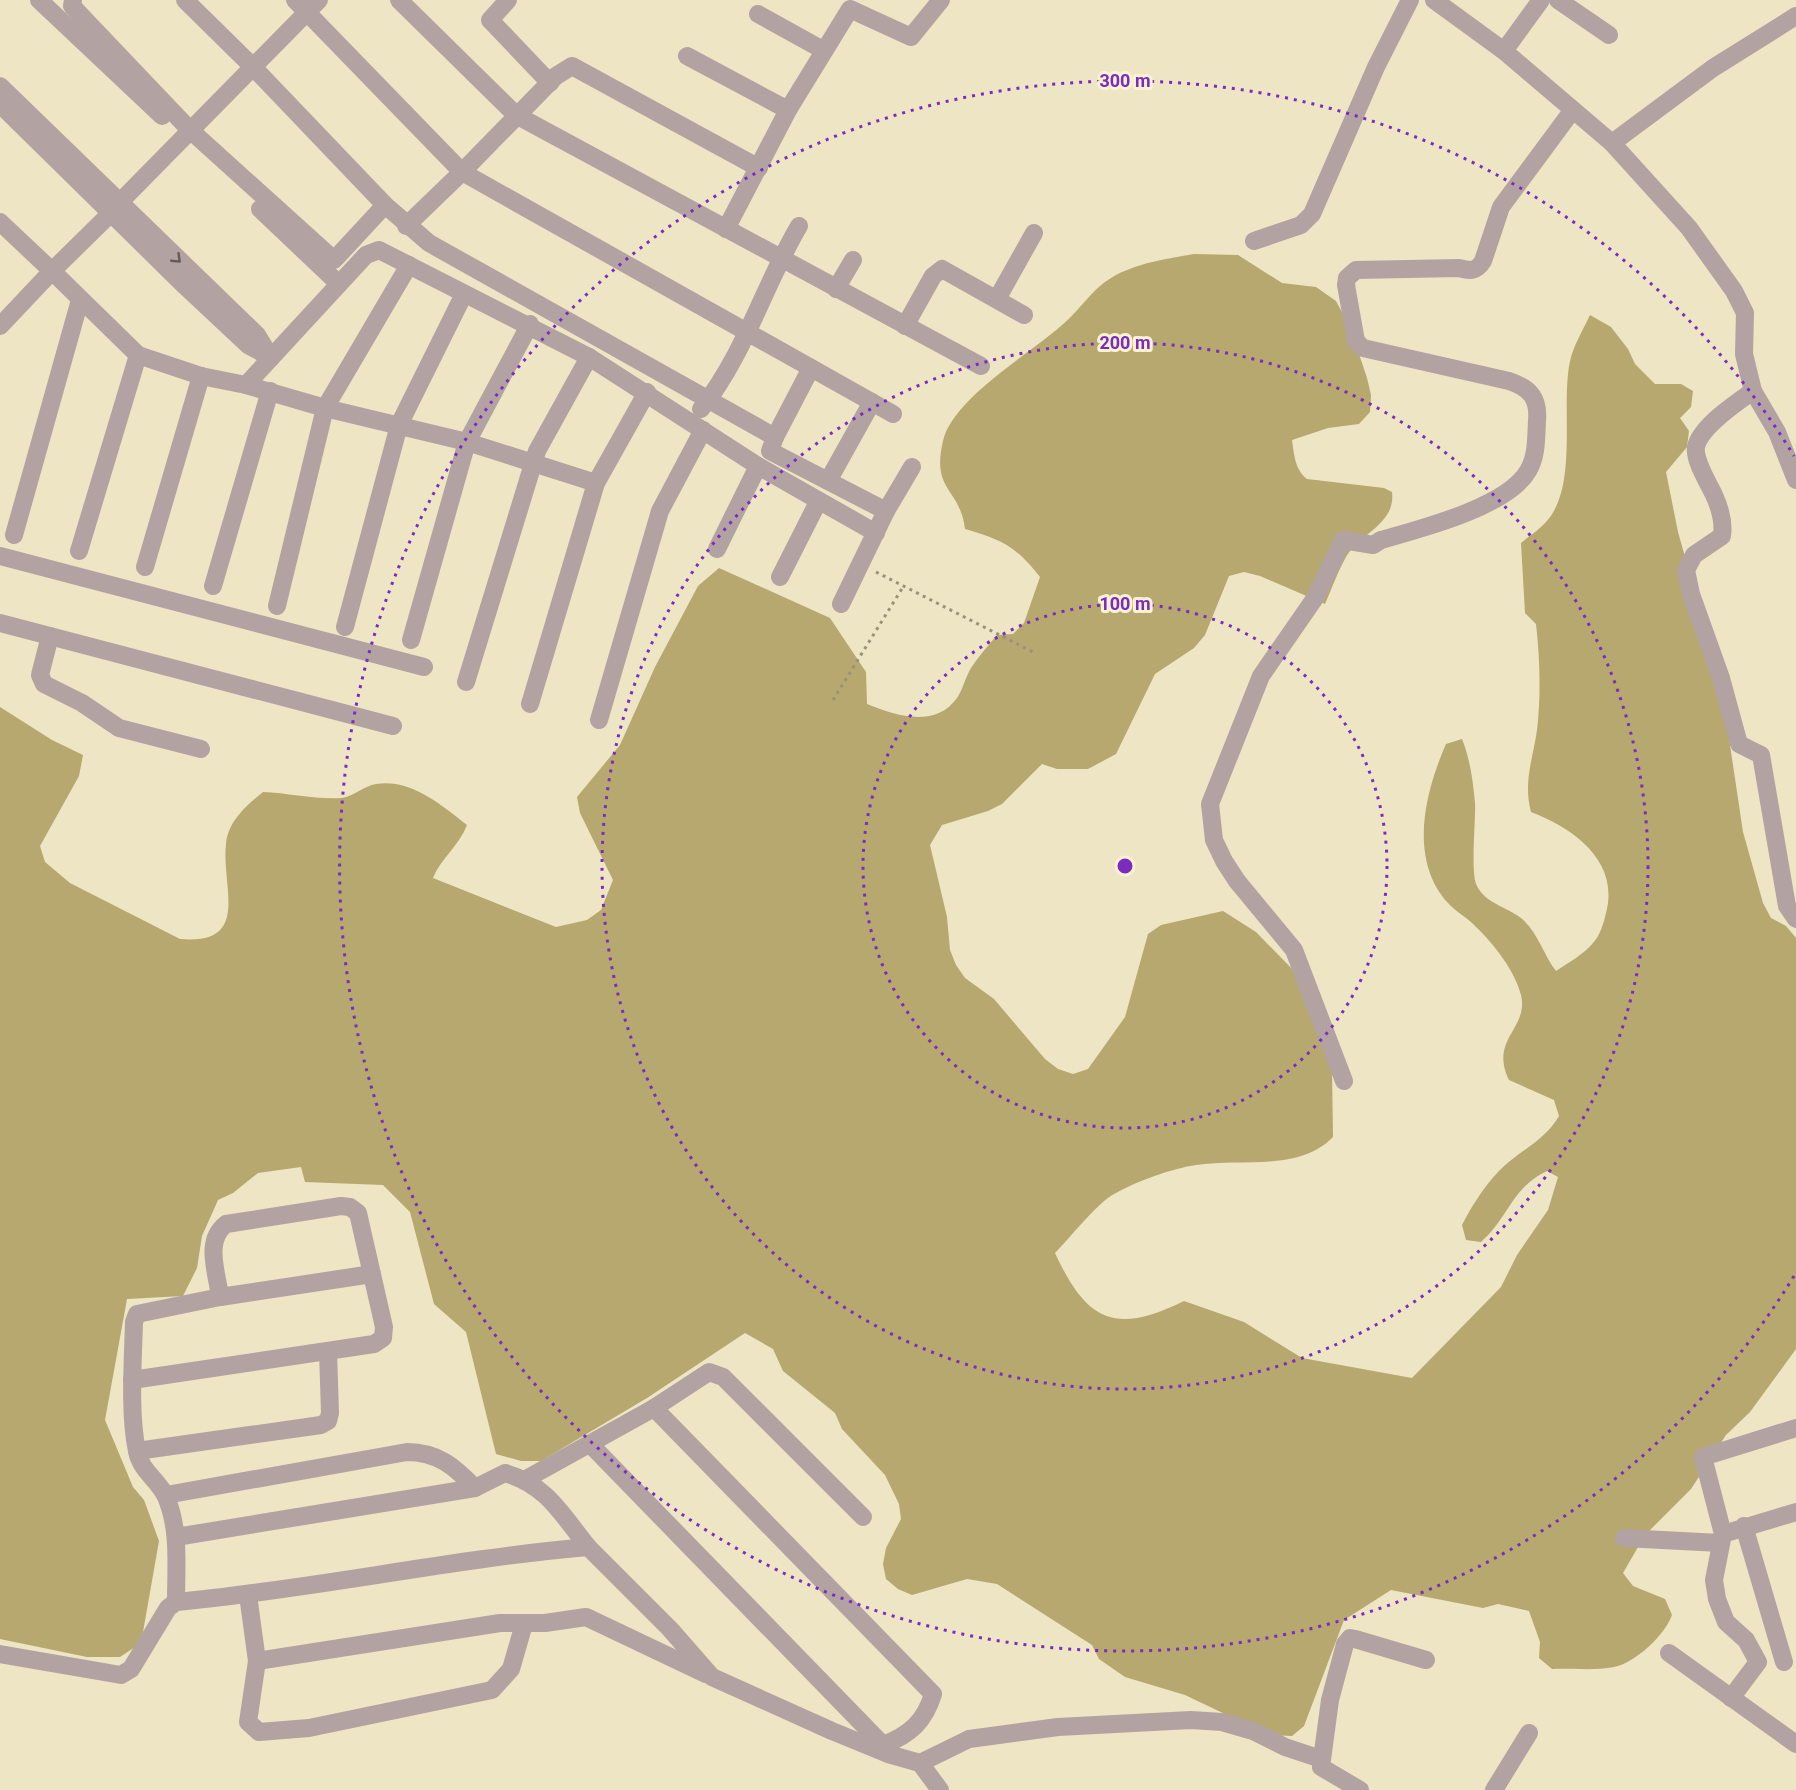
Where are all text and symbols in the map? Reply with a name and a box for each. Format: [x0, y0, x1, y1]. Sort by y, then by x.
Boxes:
text: 300 m [1099, 70, 1151, 91]
one-way arrow [171, 252, 181, 263]
text: 200 m [1099, 332, 1151, 353]
text: 100 m [1099, 593, 1151, 614]
centre of rings [1115, 856, 1135, 876]

